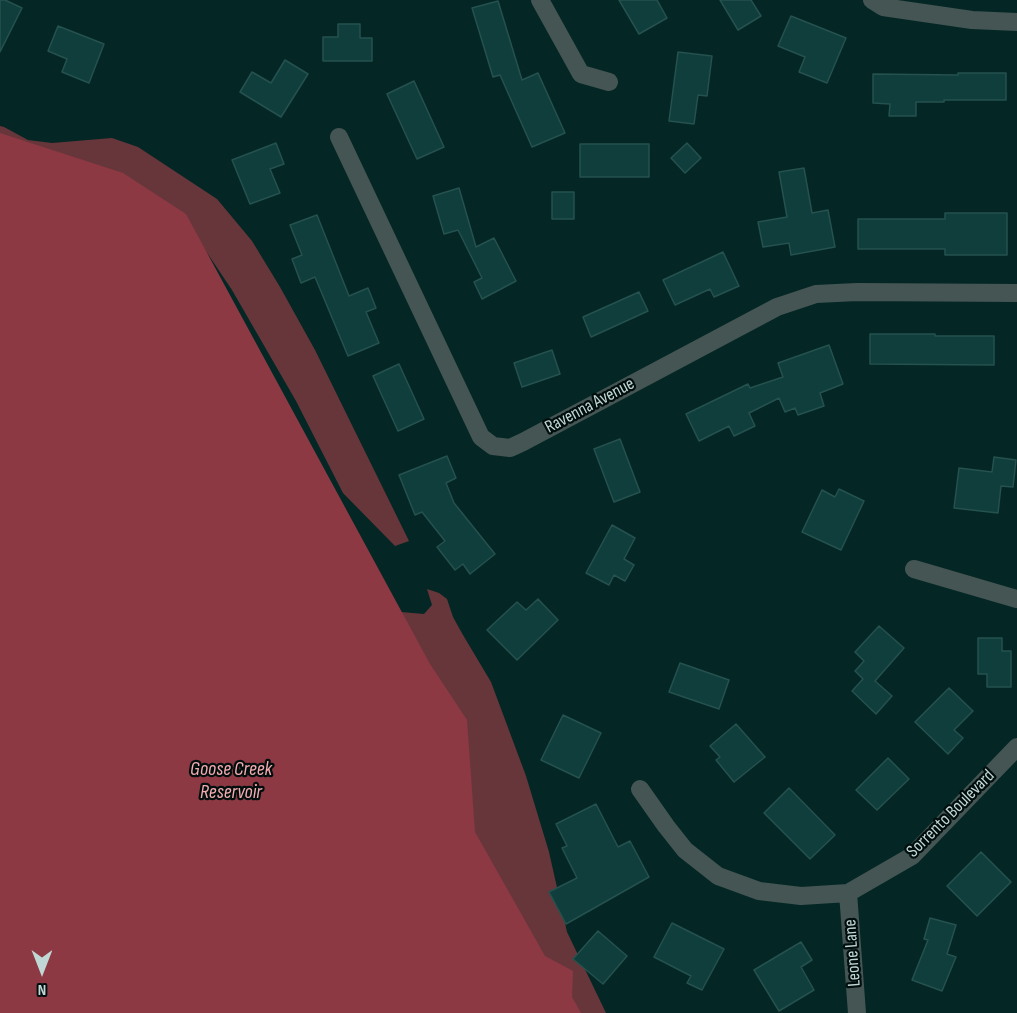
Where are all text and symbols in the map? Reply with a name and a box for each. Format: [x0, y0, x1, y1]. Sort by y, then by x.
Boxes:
street label: Ravenna Avenue [542, 373, 638, 439]
water label: Goose Creek Reservoir [190, 758, 272, 805]
street label: Sorrento Boulevard [903, 766, 999, 862]
street label: Leone Lane [840, 919, 866, 987]
north arrow [12, 941, 72, 1001]
text: N [38, 980, 46, 999]

